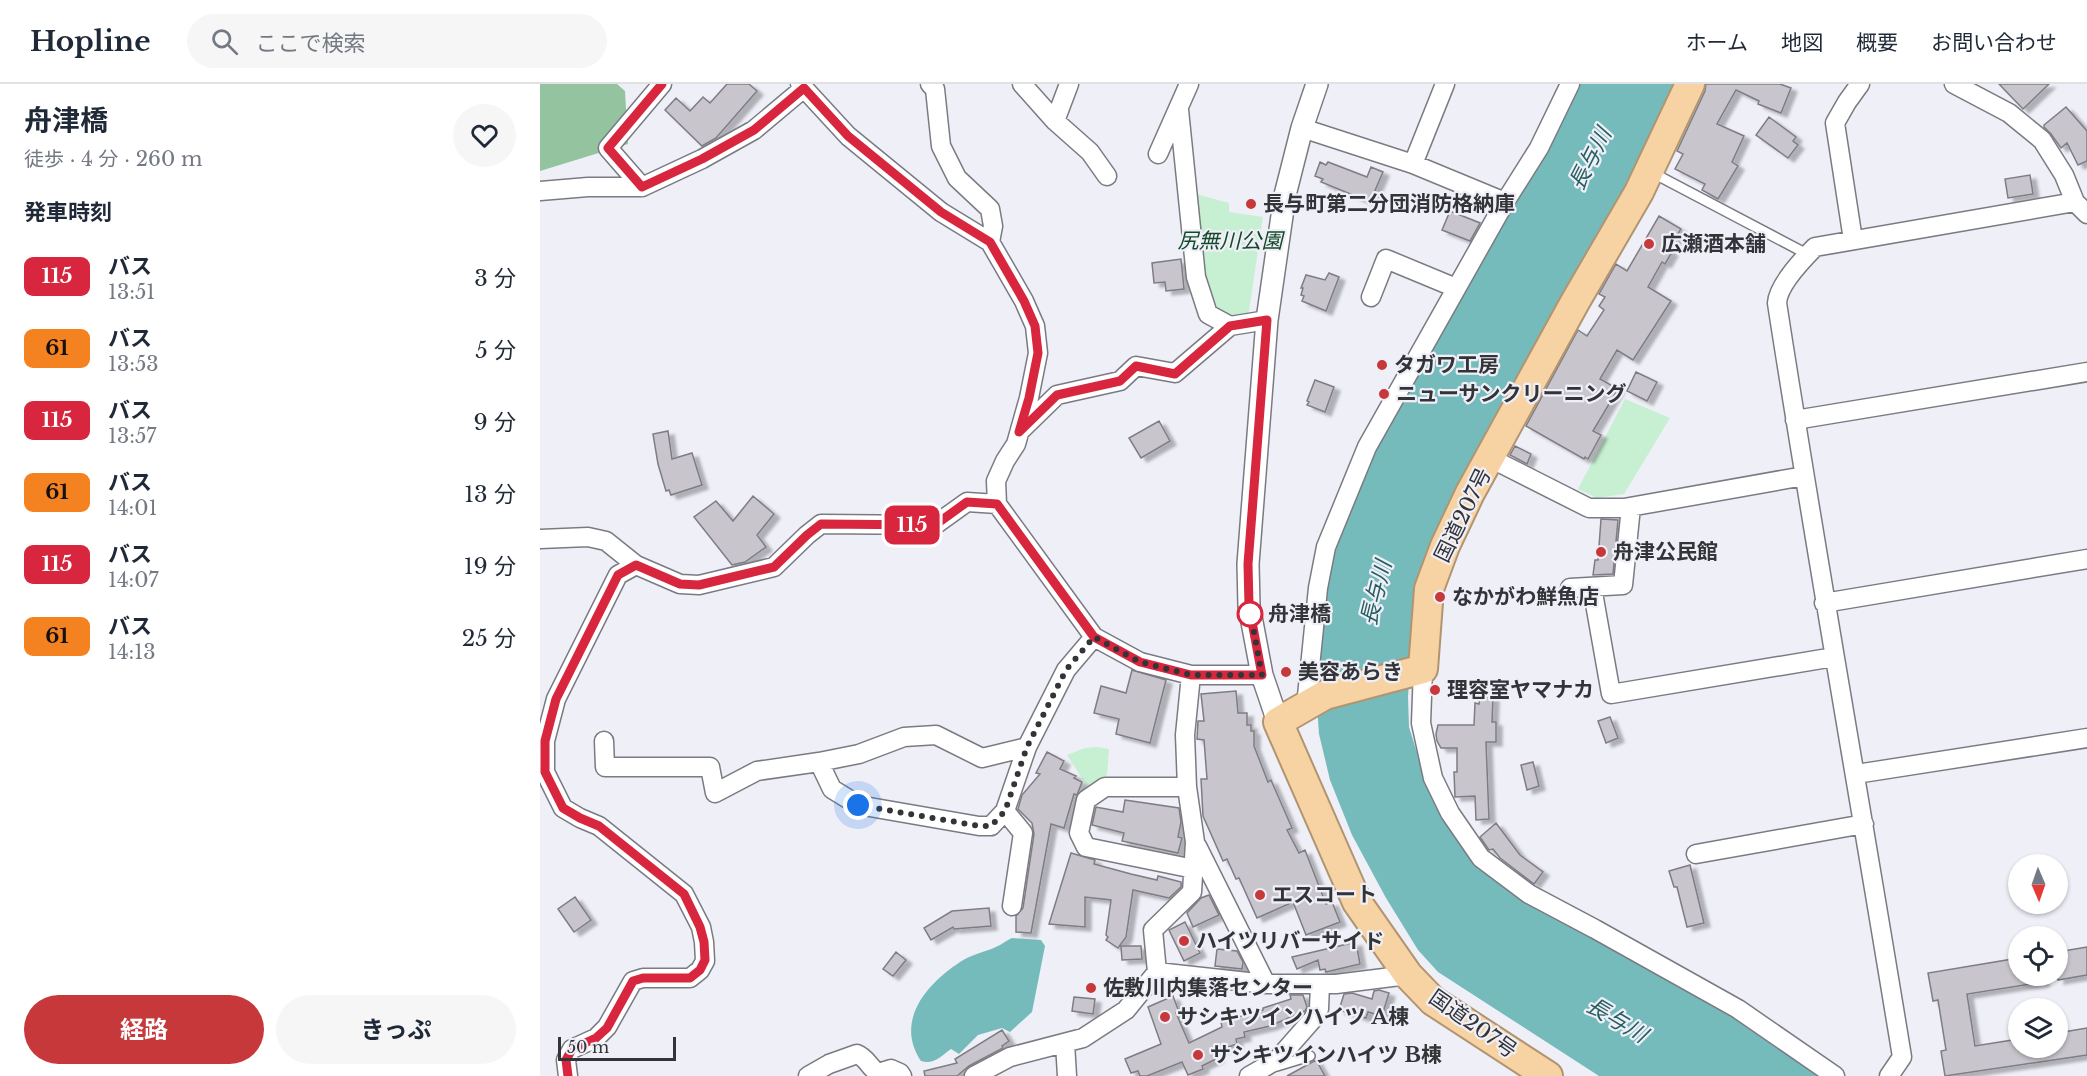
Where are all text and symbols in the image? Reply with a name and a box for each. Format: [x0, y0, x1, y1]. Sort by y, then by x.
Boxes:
search box [187, 14, 607, 68]
text: Hopline [30, 24, 151, 59]
icon: search [208, 25, 241, 58]
text: ここで検索 [256, 30, 366, 57]
text: ホーム [1686, 30, 1748, 56]
text: 地図 [1781, 30, 1823, 56]
text: 概要 [1856, 30, 1898, 56]
text: お問い合わせ [1931, 30, 2057, 56]
text: 舟津橋 [24, 103, 108, 138]
button: heart [453, 104, 516, 167]
water label: 長与川 [1563, 122, 1618, 195]
text: 徒歩 · 4 分 · 260 m [24, 147, 202, 171]
place label: 長与町第二分団消防格納庫 [1263, 191, 1515, 217]
marker: 長与町第二分団消防格納庫 [1244, 197, 1258, 211]
text: 発車時刻 [24, 199, 112, 226]
park label: 尻無川公園 [1178, 228, 1285, 254]
place label: 広瀬酒本舗 [1661, 231, 1766, 257]
marker: 広瀬酒本舗 [1642, 237, 1656, 251]
text: バス [108, 253, 152, 280]
text: 115 [42, 263, 72, 289]
text: 3 分 [474, 265, 516, 292]
text: 13:51 [108, 280, 155, 304]
text: バス [108, 325, 152, 352]
text: 61 [45, 335, 69, 361]
text: 5 分 [475, 337, 516, 364]
text: 13:53 [108, 352, 159, 376]
place label: タガワ工房 [1394, 352, 1499, 378]
marker: タガワ工房 [1375, 358, 1389, 372]
place label: ニューサンクリーニング [1396, 381, 1627, 407]
marker: ニューサンクリーニング [1377, 387, 1391, 401]
text: バス [108, 397, 152, 424]
text: 115 [42, 407, 72, 433]
text: 9 分 [474, 409, 516, 436]
text: 13:57 [108, 424, 156, 448]
street label: 国道207号 [1429, 464, 1497, 566]
text: バス [108, 469, 152, 496]
text: 61 [45, 479, 69, 505]
text: 13 分 [464, 481, 516, 508]
text: 14:01 [108, 496, 158, 520]
line badge: 115 [878, 506, 946, 544]
text: 115 [897, 512, 927, 538]
place label: 舟津公民館 [1613, 539, 1718, 565]
text: バス [108, 541, 152, 568]
marker: 舟津公民館 [1594, 545, 1608, 559]
text: 115 [42, 551, 72, 577]
text: 19 分 [464, 553, 516, 580]
water label: 長与川 [1355, 556, 1398, 628]
text: 14:07 [108, 568, 159, 592]
place label: なかがわ鮮魚店 [1452, 584, 1599, 610]
marker: なかがわ鮮魚店 [1433, 590, 1447, 604]
marker: 舟津橋 [1237, 601, 1263, 627]
place label: 舟津橋 [1268, 601, 1331, 627]
text: バス [108, 613, 152, 640]
text: 61 [45, 623, 69, 649]
text: 25 分 [462, 625, 516, 652]
text: 14:13 [108, 640, 156, 664]
place label: 美容あらき [1298, 659, 1403, 685]
marker: 美容あらき [1279, 665, 1293, 679]
place label: 理容室ヤマナカ [1447, 677, 1594, 703]
marker: 理容室ヤマナカ [1428, 683, 1442, 697]
your location [843, 790, 873, 820]
north arrow [2008, 854, 2068, 914]
map controls [2008, 854, 2068, 1058]
place label: エスコート [1272, 882, 1377, 908]
marker: エスコート [1253, 888, 1267, 902]
button: locate [2008, 926, 2068, 986]
place label: ハイツリバーサイド [1196, 928, 1384, 954]
marker: ハイツリバーサイド [1177, 934, 1191, 948]
place label: 佐敷川内集落センター [1103, 975, 1313, 1001]
marker: 佐敷川内集落センター [1084, 981, 1098, 995]
street label: 国道207号 [1424, 984, 1522, 1064]
water label: 長与川 [1582, 991, 1654, 1050]
button: 経路 [24, 995, 264, 1064]
button: きっぷ [276, 995, 516, 1064]
button: layers [2008, 998, 2068, 1058]
place label: サシキツインハイツ A棟 [1177, 1004, 1409, 1030]
marker: サシキツインハイツ A棟 [1158, 1010, 1172, 1024]
scale bar [558, 1034, 676, 1062]
text: 50 m [567, 1037, 609, 1057]
place label: サシキツインハイツ B棟 [1210, 1042, 1442, 1068]
marker: サシキツインハイツ B棟 [1191, 1048, 1205, 1062]

